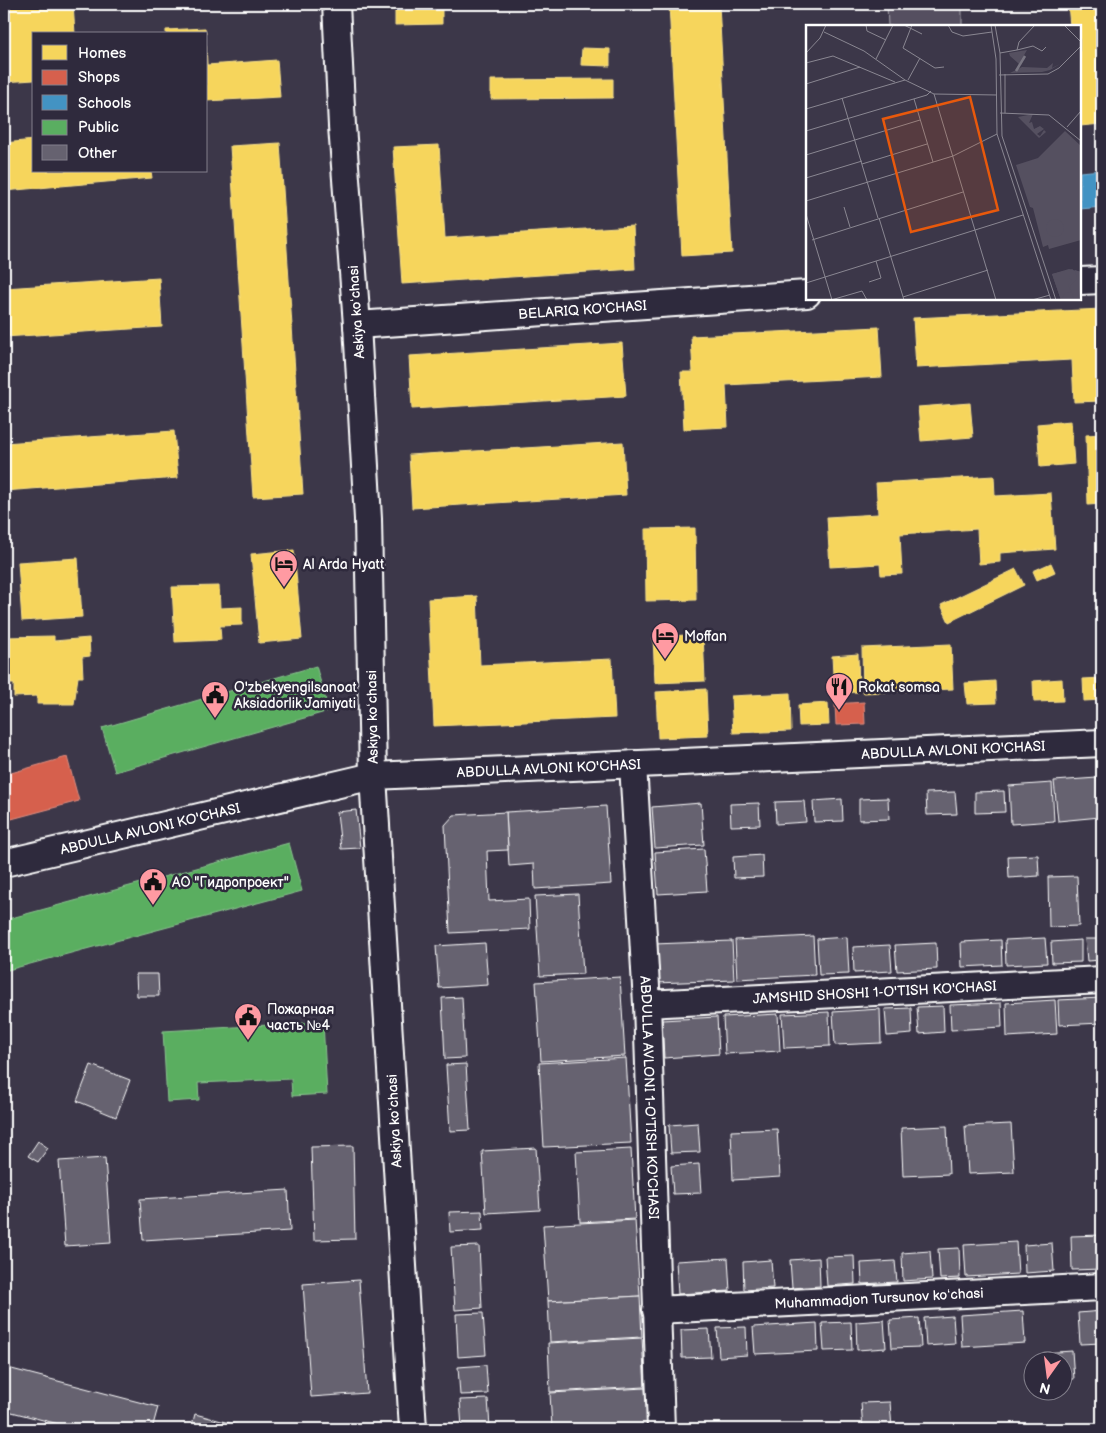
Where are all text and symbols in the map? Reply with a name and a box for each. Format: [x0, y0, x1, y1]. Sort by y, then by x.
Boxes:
inset map [806, 25, 1081, 300]
legend [32, 32, 208, 172]
text: Homes [78, 44, 127, 63]
text: Shops [78, 68, 121, 87]
text: Schools [78, 94, 132, 113]
text: Public [78, 118, 119, 137]
text: Other [78, 144, 117, 163]
street label: Askiya koʻchasi [345, 265, 368, 359]
street label: BELARIQ KO'CHASI [518, 297, 647, 323]
hotel icon: Al Arda Hyatt [269, 549, 299, 588]
place label: Al Arda Hyatt [303, 556, 385, 573]
hotel icon: Moffan [650, 621, 680, 660]
place label: Moffan [684, 628, 727, 645]
street label: Askiya koʻchasi [363, 670, 382, 764]
restaurant icon: Rokat somsa [824, 672, 854, 711]
place label: O'zbekyengilsanoat Aksiadorlik Jamiyati [234, 679, 358, 712]
place label: Rokat somsa [858, 679, 940, 696]
public building icon: O'zbekyengilsanoat Aksiadorlik Jamiyati [200, 680, 230, 719]
street label: ABDULLA AVLONI KO'CHASI [861, 738, 1046, 763]
street label: ABDULLA AVLONI KO'CHASI [456, 756, 641, 781]
street label: ABDULLA AVLONI KO'CHASI [58, 800, 242, 858]
public building icon: АО "Гидропроект" [138, 867, 168, 906]
place label: АО "Гидропроект" [171, 874, 289, 891]
street label: ABDULLA AVLONI 1-O'TISH KO'CHASI [636, 975, 662, 1220]
street label: JAMSHID SHOSHI 1-O'TISH KO'CHASI [752, 978, 997, 1007]
place label: Пожарная часть №4 [267, 1001, 334, 1034]
public building icon: Пожарная часть №4 [233, 1002, 263, 1041]
street label: Askiya koʻchasi [384, 1074, 405, 1168]
street label: Muhammadjon Tursunov koʻchasi [774, 1285, 984, 1312]
north arrow [1024, 1350, 1074, 1400]
text: N [1038, 1379, 1052, 1398]

